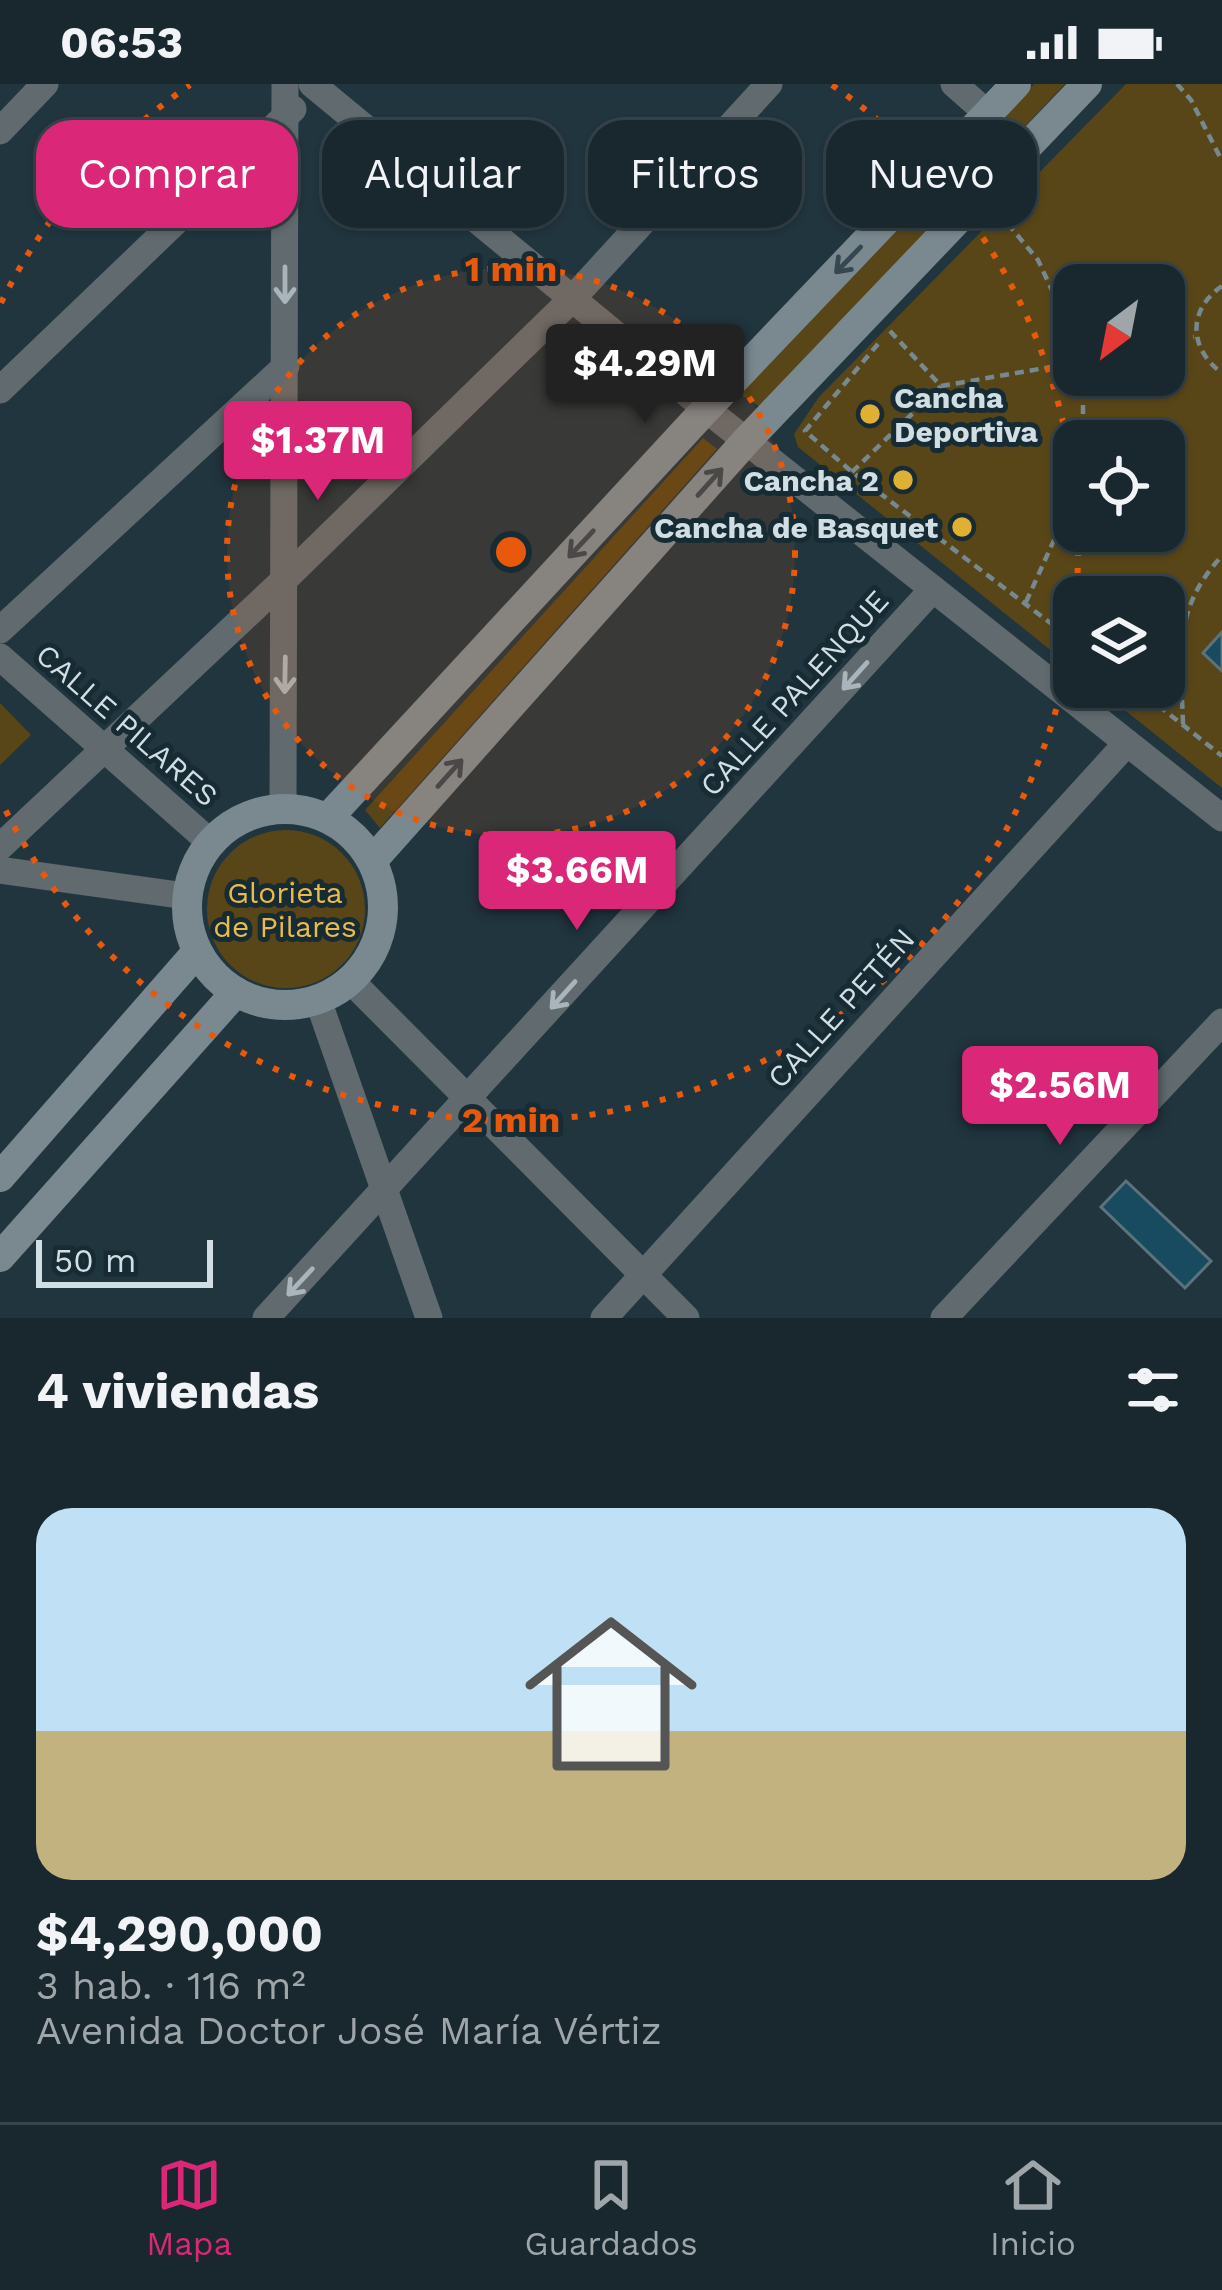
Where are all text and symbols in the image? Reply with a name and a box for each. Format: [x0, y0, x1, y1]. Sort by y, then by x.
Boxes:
text: 06:53 [60, 16, 183, 69]
chip: Comprar [36, 120, 298, 228]
chip: Alquilar [322, 120, 564, 228]
chip: Filtros [588, 120, 802, 228]
chip: Nuevo [826, 120, 1037, 228]
one-way arrow [835, 244, 863, 274]
text: 1 min [465, 248, 557, 290]
north arrow [1053, 264, 1185, 396]
map controls [1053, 264, 1185, 708]
one-way arrow [274, 265, 296, 304]
pin: $4.29M [547, 324, 743, 426]
text: $4.29M [573, 340, 717, 385]
place label: Cancha Deportiva [894, 380, 1039, 449]
pin: $1.37M [220, 401, 416, 503]
marker: Cancha Deportiva [857, 401, 883, 427]
text: $1.37M [251, 417, 385, 462]
button: locate [1053, 420, 1185, 552]
place label: Cancha 2 [743, 463, 879, 498]
marker: Cancha 2 [890, 467, 916, 493]
one-way arrow [695, 468, 723, 498]
place label: Cancha de Basquet [654, 510, 938, 545]
marker: Cancha de Basquet [949, 514, 975, 540]
one-way arrow [568, 528, 595, 558]
centre of rings [490, 531, 532, 573]
button: layers [1053, 576, 1185, 708]
street label: CALLE PALENQUE [693, 583, 895, 803]
street label: CALLE PILARES [29, 637, 225, 813]
one-way arrow [273, 655, 296, 694]
one-way arrow [841, 660, 869, 690]
one-way arrow [436, 759, 463, 789]
pin: $3.66M [479, 831, 675, 933]
text: $3.66M [506, 847, 648, 892]
park label: Glorieta de Pilares [213, 875, 357, 944]
street label: CALLE PETÉN [760, 921, 922, 1095]
one-way arrow [550, 979, 578, 1009]
pin: $2.56M [962, 1046, 1158, 1148]
text: $2.56M [989, 1062, 1131, 1107]
text: 2 min [462, 1099, 560, 1141]
scale bar [36, 1234, 213, 1287]
text: 50 m [54, 1241, 136, 1280]
one-way arrow [286, 1267, 314, 1296]
icon: filters [1120, 1357, 1186, 1423]
text: 4 viviendas [36, 1361, 319, 1420]
icon: home [503, 1586, 719, 1802]
text: $4,290,000 [36, 1904, 323, 1963]
text: 3 hab. · 116 m² [36, 1963, 306, 2008]
text: Avenida Doctor José María Vértiz [36, 2008, 662, 2053]
tab: Mapa [146, 2152, 232, 2263]
tab: Guardados [525, 2152, 698, 2263]
tab: Inicio [990, 2152, 1076, 2263]

